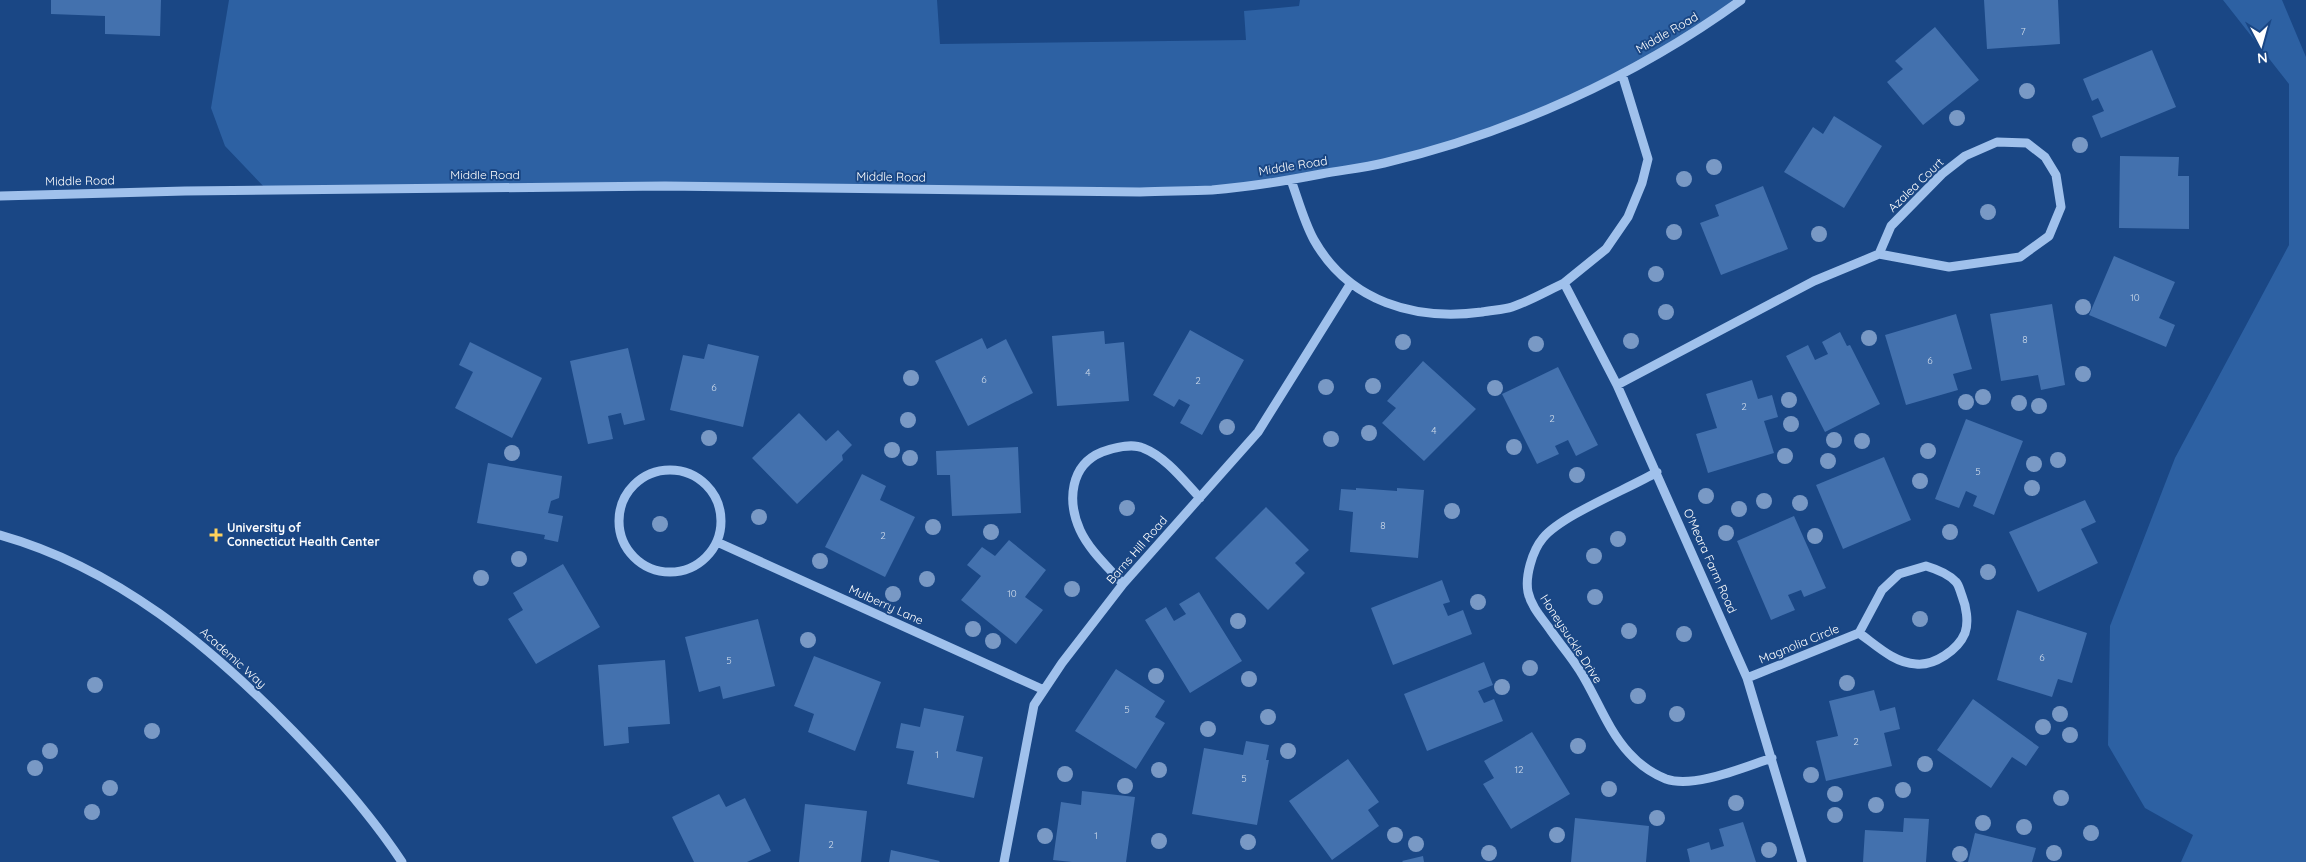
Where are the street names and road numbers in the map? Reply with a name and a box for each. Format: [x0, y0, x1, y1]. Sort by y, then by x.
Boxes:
street label: Middle Road [1633, 9, 1701, 56]
street label: Middle Road [1257, 153, 1328, 178]
street label: Azalea Court [1885, 154, 1947, 215]
street label: Middle Road [450, 167, 520, 182]
street label: Middle Road [856, 168, 926, 185]
street label: Middle Road [45, 172, 115, 189]
street label: O'Meara Farm Road [1681, 506, 1740, 615]
street label: Barns Hill Road [1103, 513, 1170, 587]
street label: Mulberry Lane [846, 581, 926, 628]
street label: Honeysuckle Drive [1537, 592, 1606, 686]
street label: Magnolia Circle [1757, 621, 1841, 666]
street label: Academic Way [197, 624, 270, 691]

